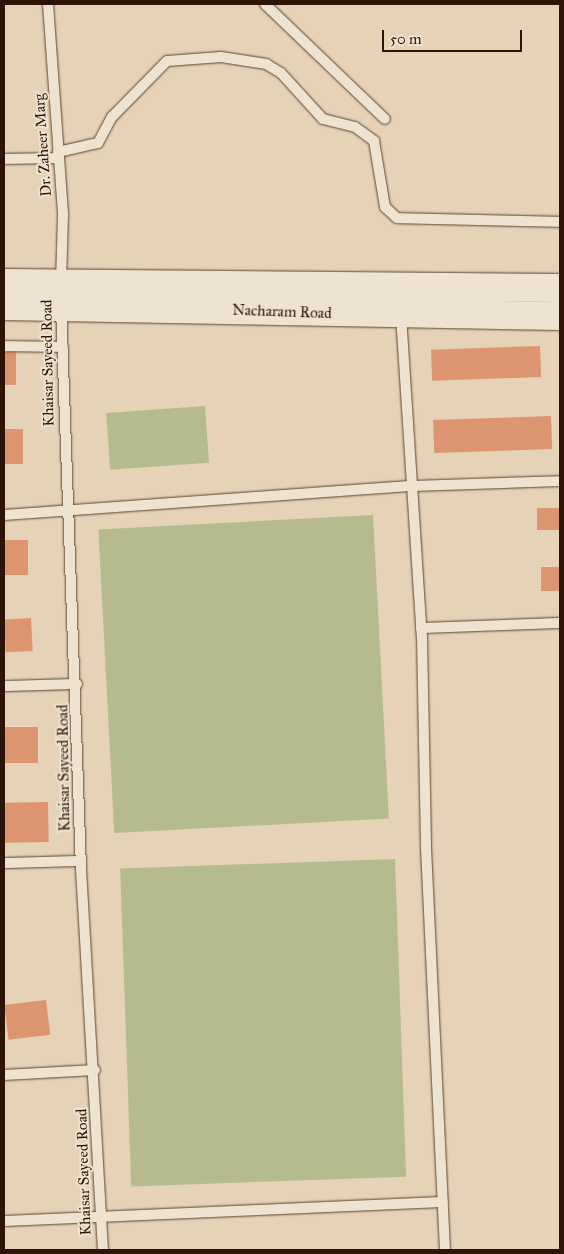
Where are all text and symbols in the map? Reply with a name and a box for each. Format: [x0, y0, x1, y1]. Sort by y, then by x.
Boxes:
scale bar [384, 20, 524, 52]
text: 50 m [390, 30, 422, 48]
street label: Dr. Zaheer Marg [30, 93, 56, 197]
street label: Khaisar Sayeed Road [38, 299, 58, 427]
street label: Nacharam Road [232, 301, 332, 323]
street label: Khaisar Sayeed Road [54, 704, 74, 832]
street label: Khaisar Sayeed Road [73, 1108, 95, 1236]

